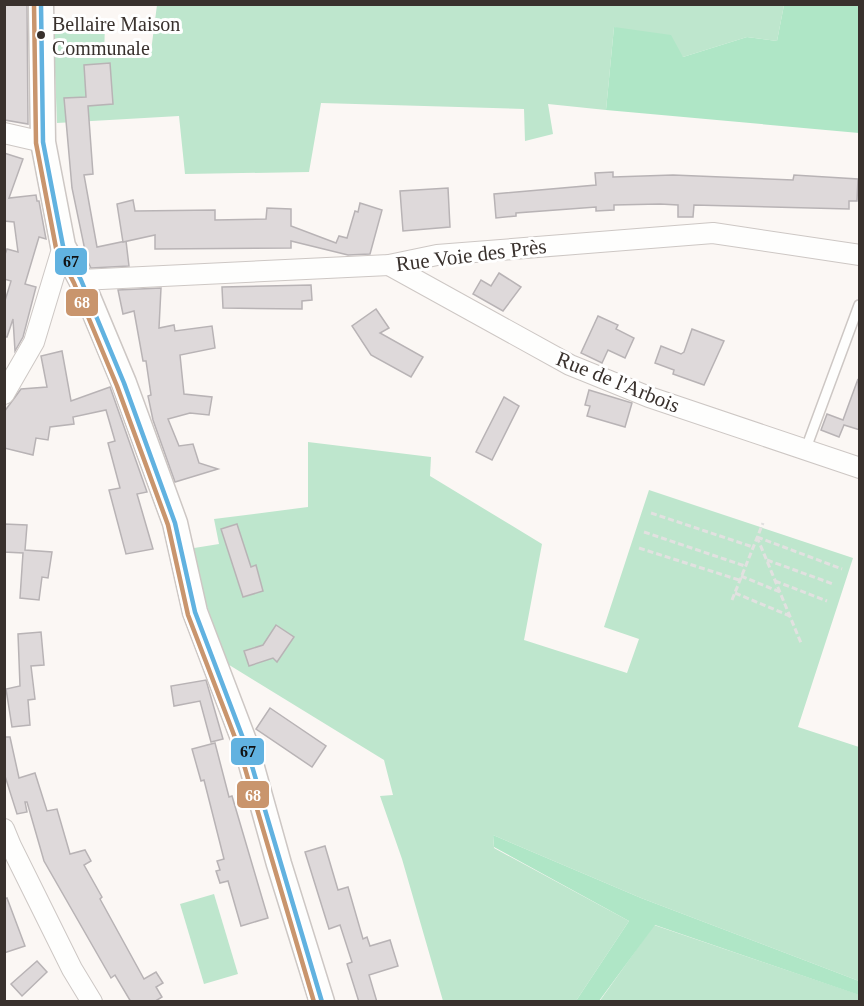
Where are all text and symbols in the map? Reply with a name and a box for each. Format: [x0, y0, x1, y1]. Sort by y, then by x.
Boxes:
place label: Bellaire Maison Communale [52, 13, 180, 59]
marker: Bellaire Maison Communale [35, 29, 47, 41]
street label: Rue Voie des Près [394, 234, 548, 276]
line badge: 67 [54, 247, 88, 276]
text: 67 [63, 253, 79, 270]
line badge: 68 [65, 288, 99, 317]
text: 68 [74, 294, 90, 311]
street label: Rue de l'Arbois [553, 346, 683, 418]
line badge: 67 [230, 737, 265, 766]
text: 67 [240, 743, 256, 760]
line badge: 68 [236, 780, 270, 809]
text: 68 [245, 787, 261, 804]

